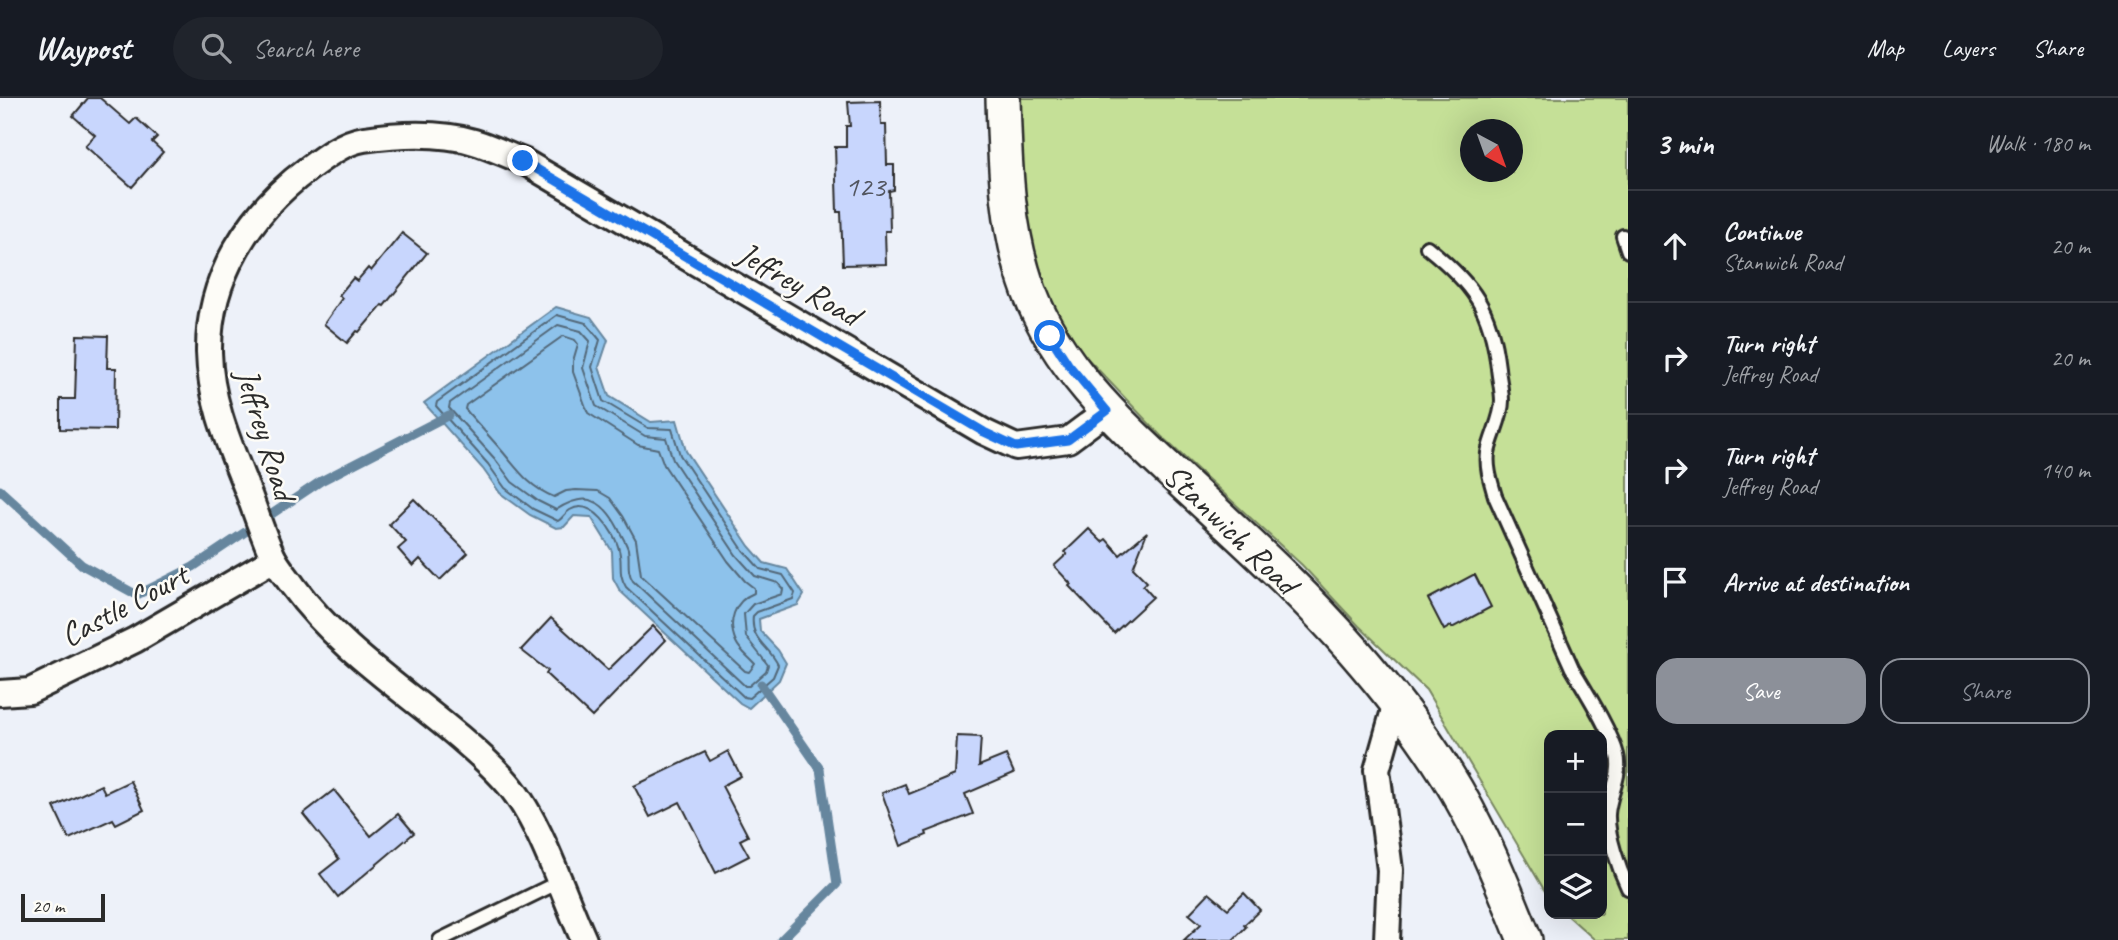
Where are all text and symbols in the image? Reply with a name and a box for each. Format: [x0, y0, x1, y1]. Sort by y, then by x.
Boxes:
search box [173, 17, 663, 80]
text: Waypost [35, 27, 131, 69]
icon: search [197, 29, 235, 67]
text: Search here [253, 32, 359, 65]
text: Map [1867, 33, 1904, 63]
text: Layers [1942, 33, 1995, 63]
text: Share [2033, 33, 2083, 63]
north arrow [1460, 119, 1523, 182]
text: 3 min [1656, 125, 1713, 163]
text: Walk · 180 m [1986, 129, 2090, 158]
route end [507, 145, 538, 176]
house number: 123 [845, 167, 888, 205]
text: Continue [1723, 215, 1801, 248]
icon: ahead [1656, 227, 1694, 265]
street label: Jeffrey Road [728, 231, 872, 339]
text: 20 m [2051, 232, 2090, 261]
text: Stanwich Road [1723, 248, 1842, 277]
route start [1034, 320, 1065, 351]
text: Turn right [1723, 327, 1814, 360]
icon: right [1656, 339, 1694, 377]
text: 20 m [2051, 344, 2090, 373]
text: Jeffrey Road [1723, 360, 1817, 389]
street label: Jeffrey Road [226, 361, 307, 510]
text: Turn right [1723, 439, 1814, 472]
icon: right [1656, 451, 1694, 489]
street label: Stanwich Road [1155, 454, 1311, 607]
text: 140 m [2041, 456, 2090, 485]
text: Jeffrey Road [1723, 472, 1817, 501]
street label: Castle Court [53, 552, 198, 656]
icon: arrive [1656, 563, 1694, 601]
text: Arrive at destination [1723, 566, 1909, 599]
button: Save [1656, 658, 1866, 724]
button: Share [1880, 658, 2090, 724]
map controls [1544, 730, 1607, 919]
button: + [1544, 730, 1607, 793]
button: − [1544, 793, 1607, 856]
button: layers [1544, 856, 1607, 919]
scale bar [21, 891, 105, 923]
text: 20 m [32, 894, 64, 918]

